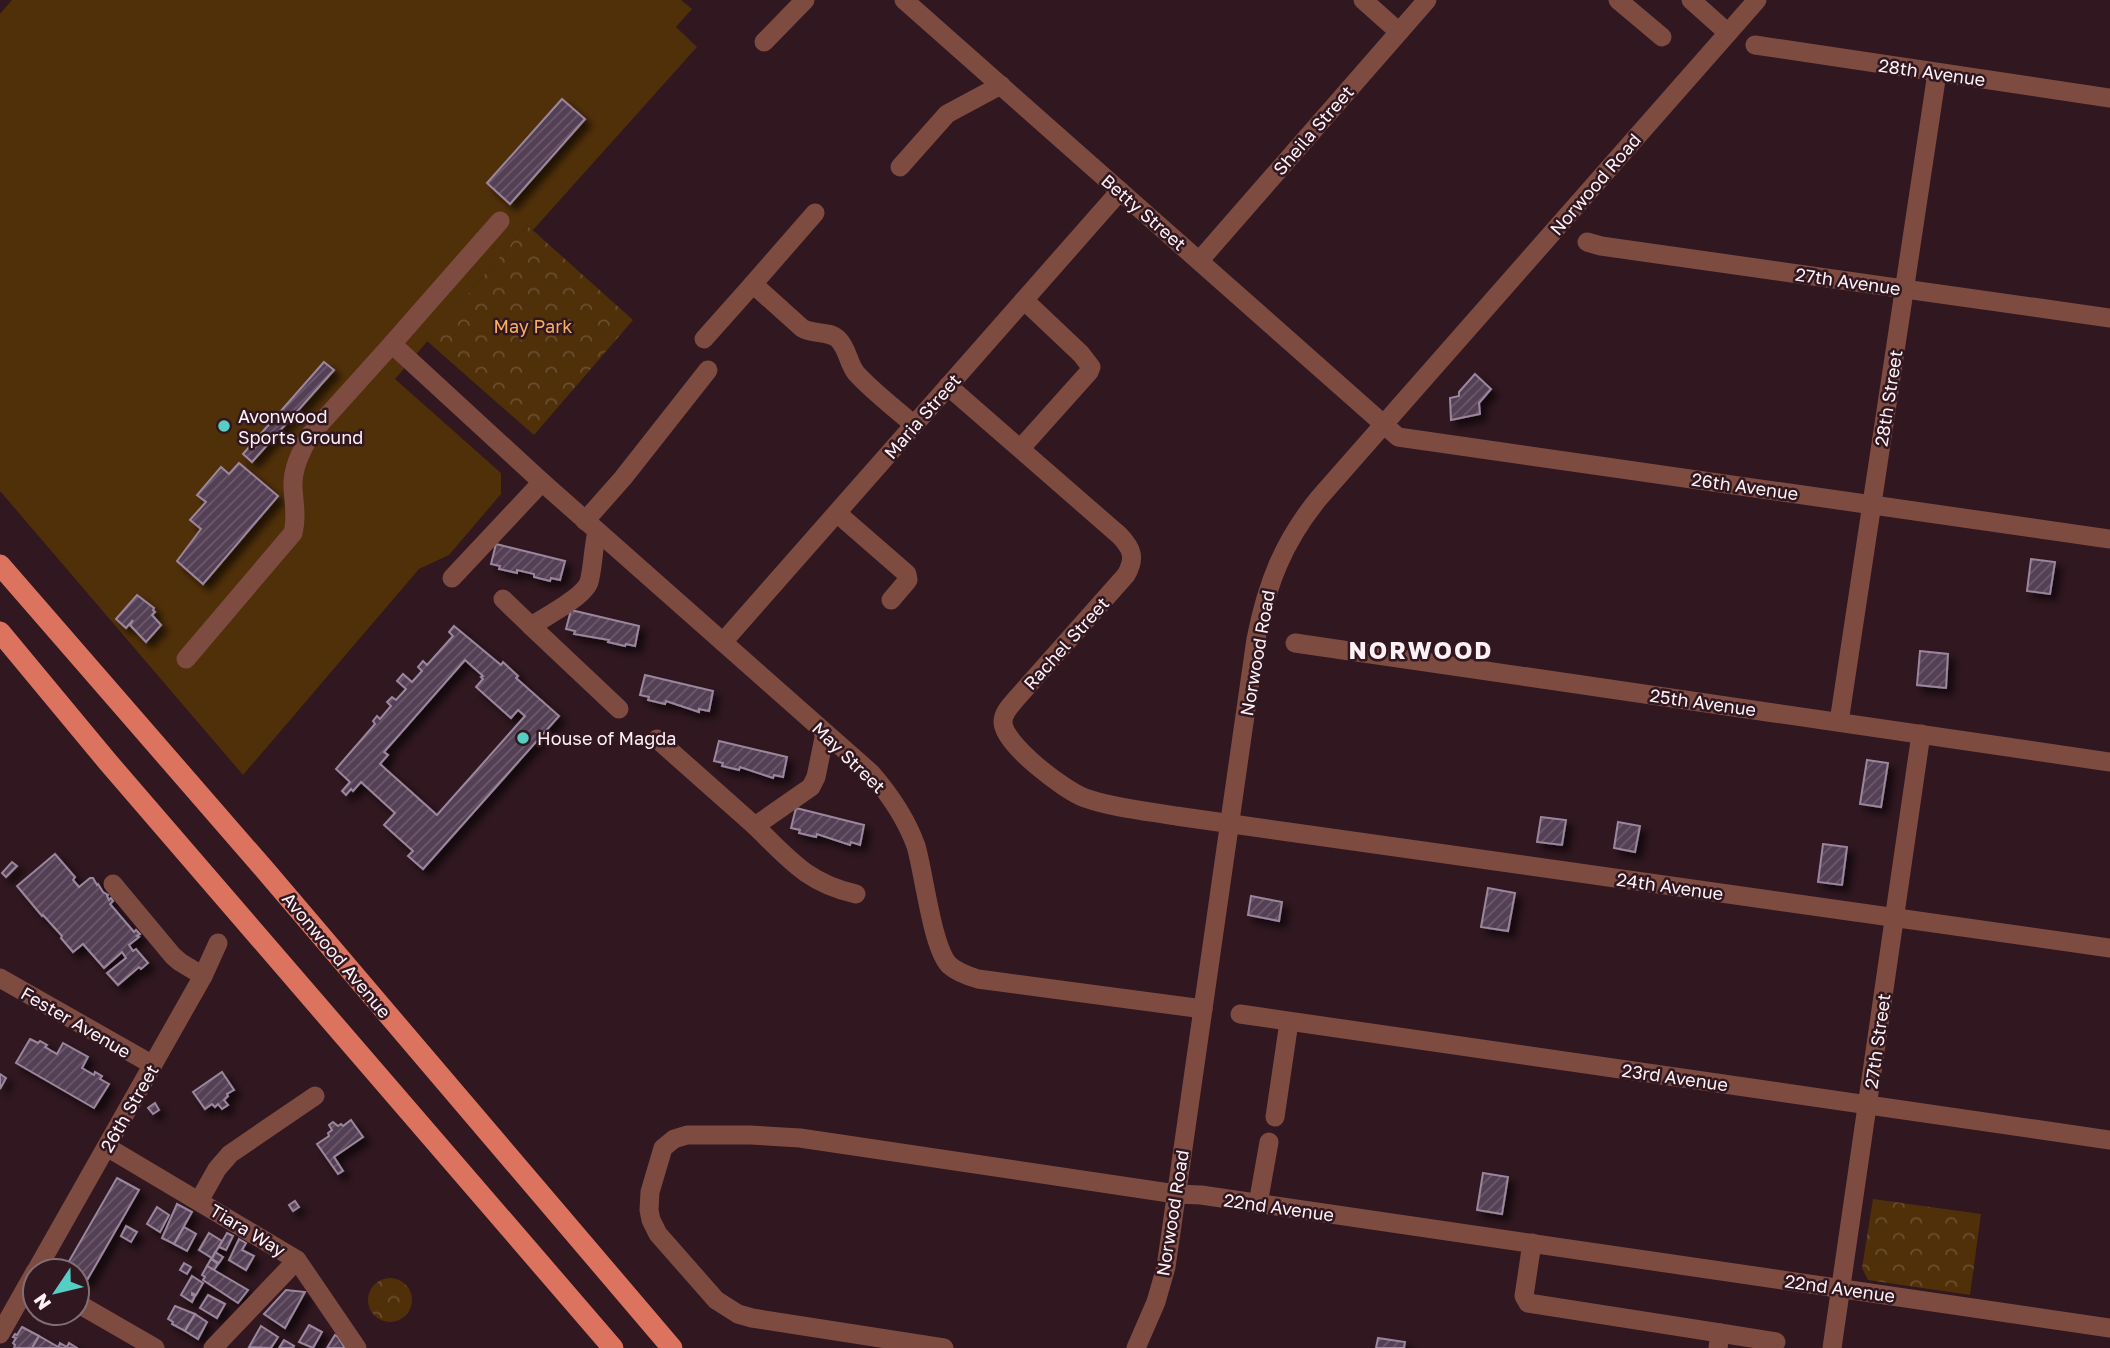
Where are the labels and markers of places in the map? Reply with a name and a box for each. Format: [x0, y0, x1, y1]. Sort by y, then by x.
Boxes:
place label: Avonwood Sports Ground [238, 405, 363, 448]
marker: Avonwood Sports Ground [216, 418, 232, 434]
place label: House of Magda [537, 727, 677, 749]
marker: House of Magda [515, 730, 531, 746]

